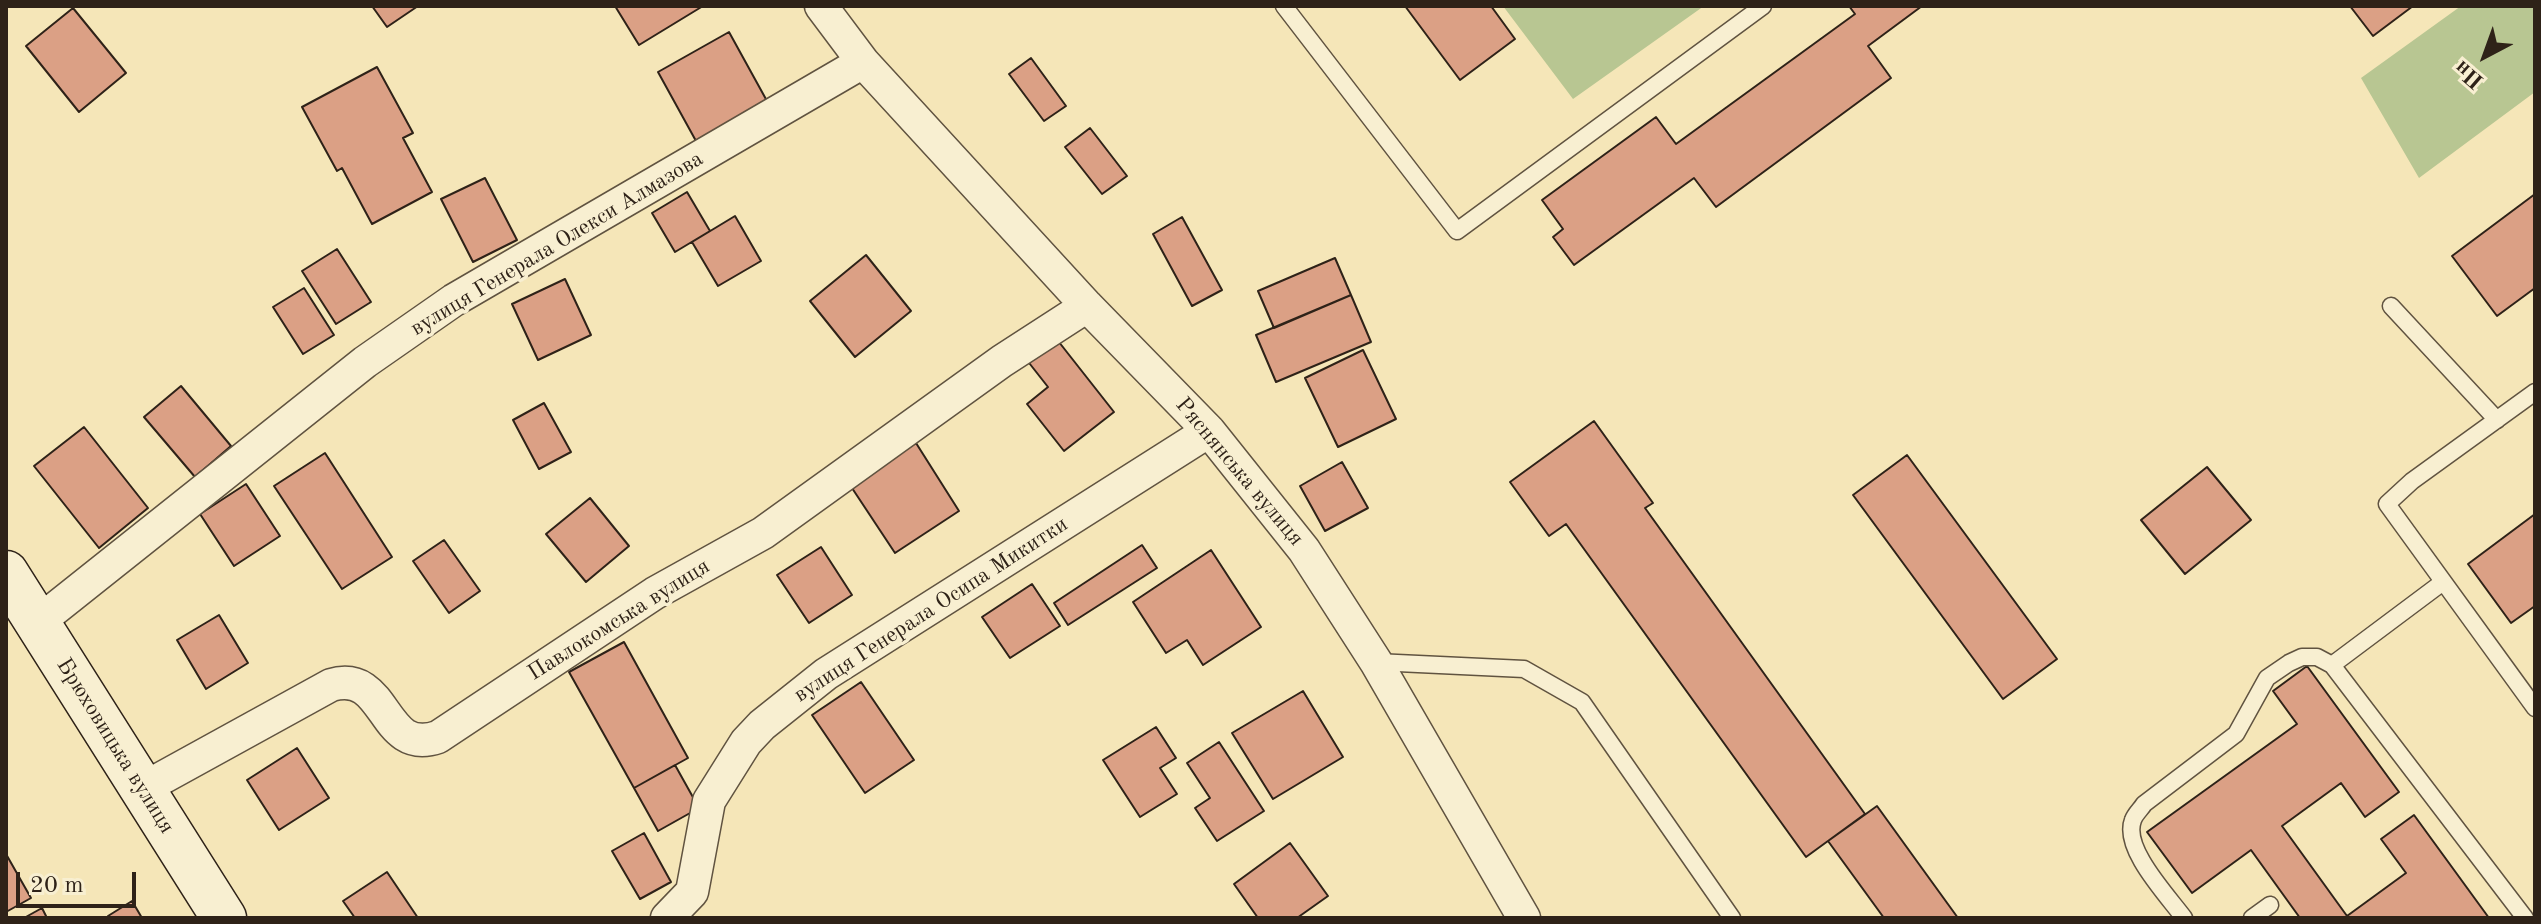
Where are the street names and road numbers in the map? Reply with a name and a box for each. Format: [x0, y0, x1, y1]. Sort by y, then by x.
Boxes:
street label: вулиця Генерала Олекси Алмазова [406, 146, 708, 342]
street label: Ряснянська вулиця [1169, 392, 1309, 552]
street label: вулиця Генерала Осипа Микитки [789, 511, 1073, 709]
street label: Павлокомська вулиця [523, 553, 715, 687]
street label: Брюховицька вулиця [50, 653, 180, 839]

